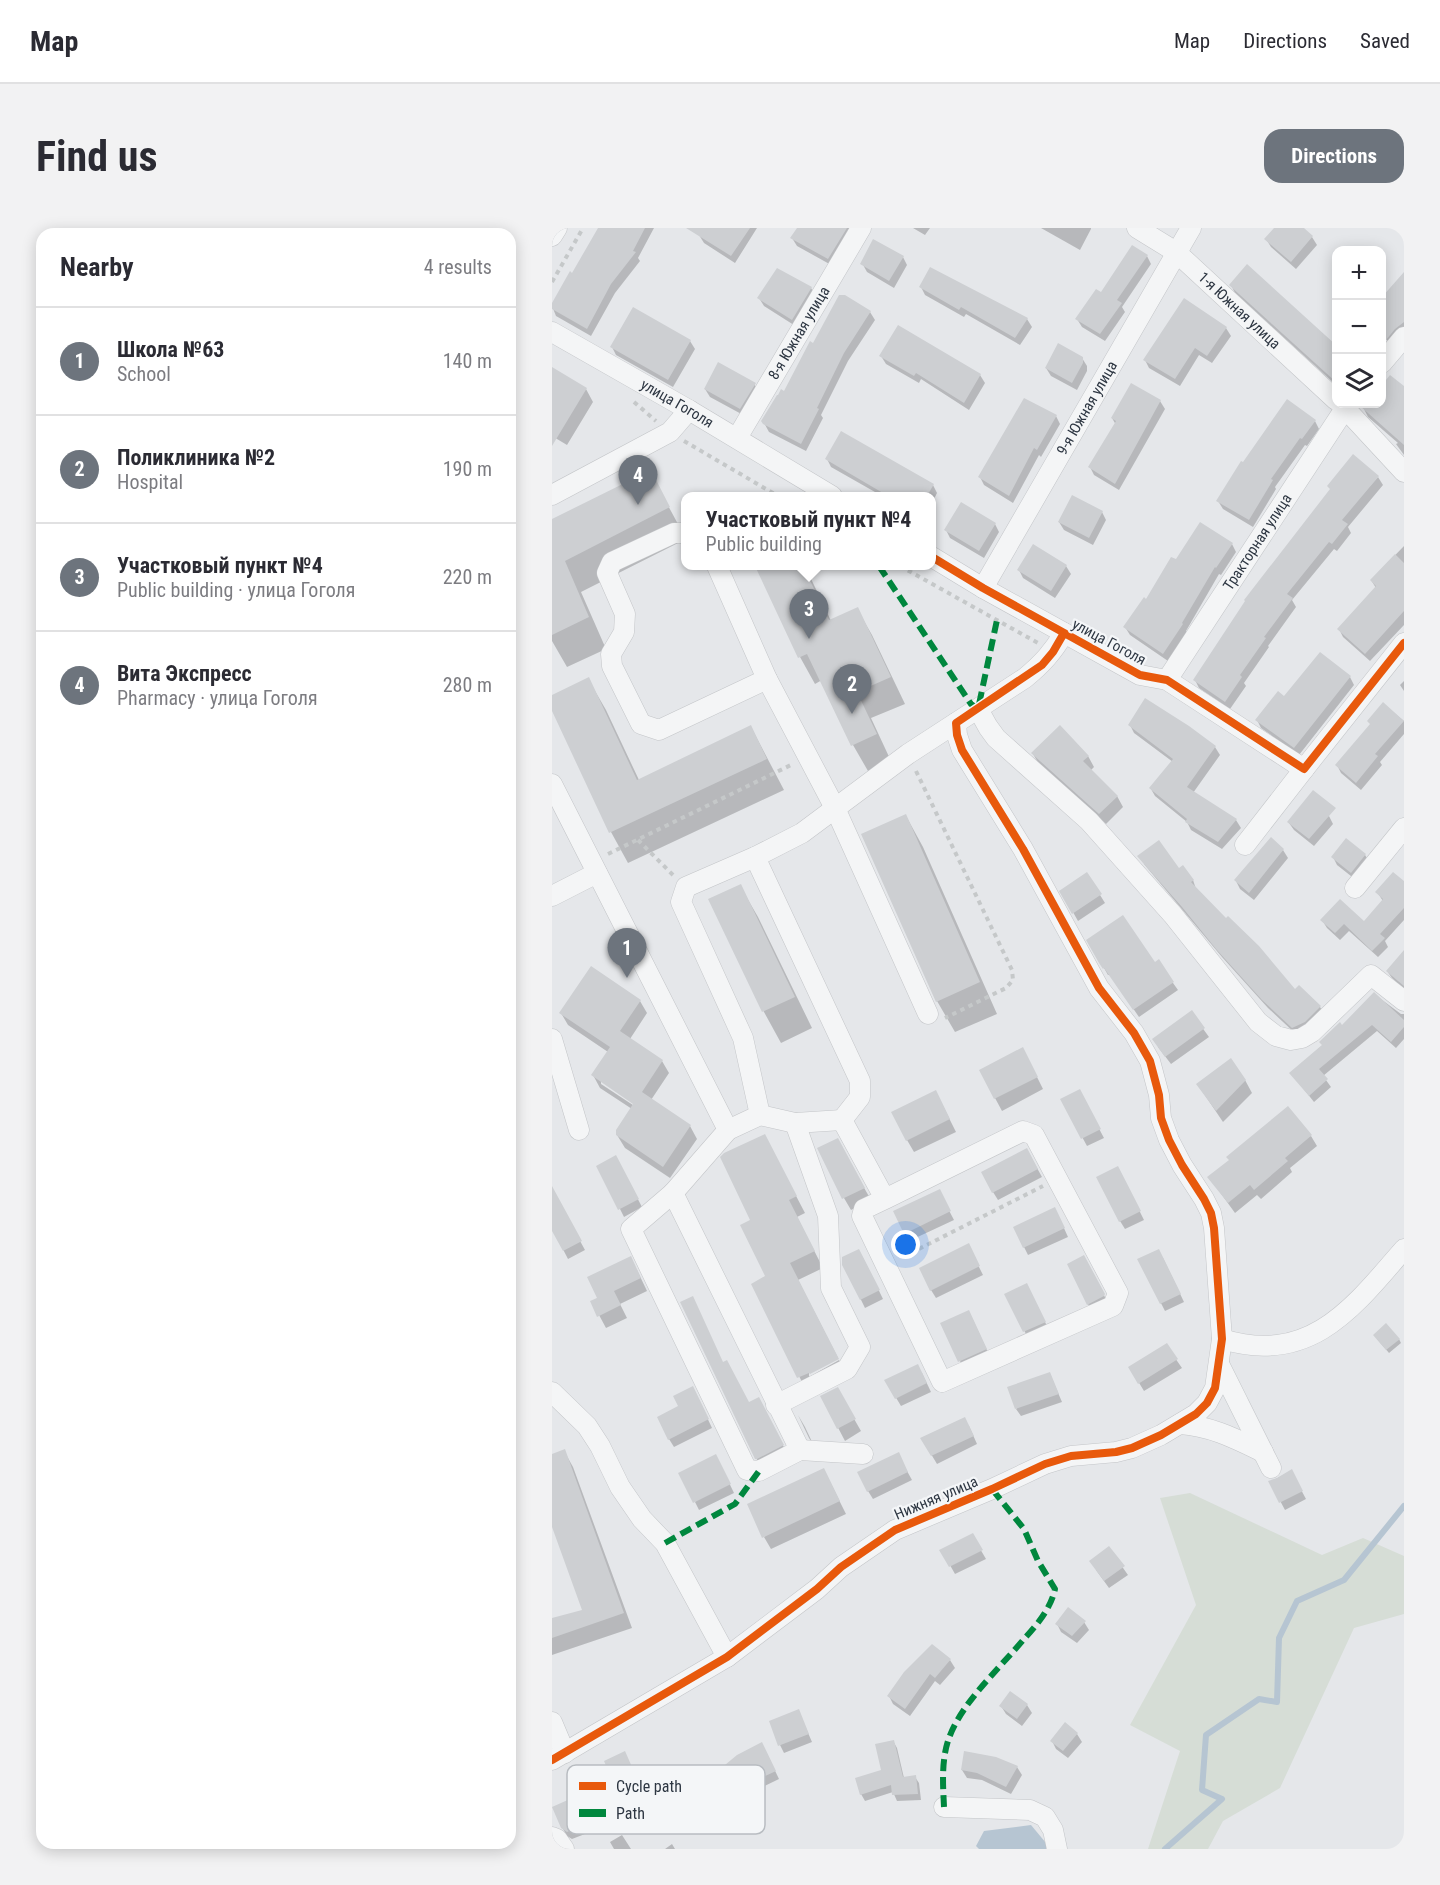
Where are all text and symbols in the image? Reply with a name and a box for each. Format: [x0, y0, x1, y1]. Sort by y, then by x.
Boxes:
text: Map [30, 25, 78, 58]
text: Map [1174, 29, 1210, 53]
text: Directions [1243, 29, 1327, 53]
text: Saved [1360, 29, 1410, 53]
button: Directions [1264, 129, 1404, 183]
text: Find us [36, 132, 157, 181]
map controls [1332, 246, 1386, 408]
button: + [1332, 246, 1386, 300]
text: Nearby [60, 252, 134, 282]
text: 4 results [424, 255, 492, 279]
street label: 1-я Южная улица [1195, 268, 1284, 353]
street label: 8-я Южная улица [765, 283, 834, 383]
button: − [1332, 300, 1386, 354]
text: Школа №63 [117, 337, 224, 362]
text: 1 [74, 349, 85, 373]
text: 140 m [443, 349, 492, 373]
button: layers [1332, 354, 1386, 408]
street label: 9-я Южная улица [1053, 358, 1121, 458]
text: School [117, 362, 171, 386]
street label: улица Гоголя [637, 375, 717, 432]
text: Поликлиника №2 [117, 445, 275, 470]
pin: 4 [618, 456, 658, 505]
text: 2 [74, 457, 85, 481]
text: 190 m [443, 457, 492, 481]
text: Hospital [117, 470, 183, 494]
street label: Тракторная улица [1219, 490, 1296, 594]
popup [681, 492, 936, 570]
text: Участковый пункт №4 [706, 507, 911, 532]
text: Public building [706, 532, 822, 556]
text: Участковый пункт №4 [117, 553, 323, 578]
text: 3 [74, 565, 85, 589]
text: 220 m [443, 565, 492, 589]
text: Public building · улица Гоголя [117, 578, 355, 602]
pin: 3 [790, 590, 828, 639]
street label: улица Гоголя [1069, 615, 1149, 669]
text: Вита Экспресс [117, 661, 252, 686]
pin: 2 [832, 664, 872, 714]
text: 4 [74, 673, 85, 697]
text: 280 m [443, 673, 492, 697]
text: Pharmacy · улица Гоголя [117, 686, 318, 710]
pin: 1 [608, 928, 646, 978]
your location [891, 1230, 920, 1259]
street label: Нижняя улица [892, 1472, 980, 1524]
legend [567, 1765, 765, 1834]
text: Cycle path [616, 1777, 682, 1796]
text: Path [616, 1804, 645, 1823]

